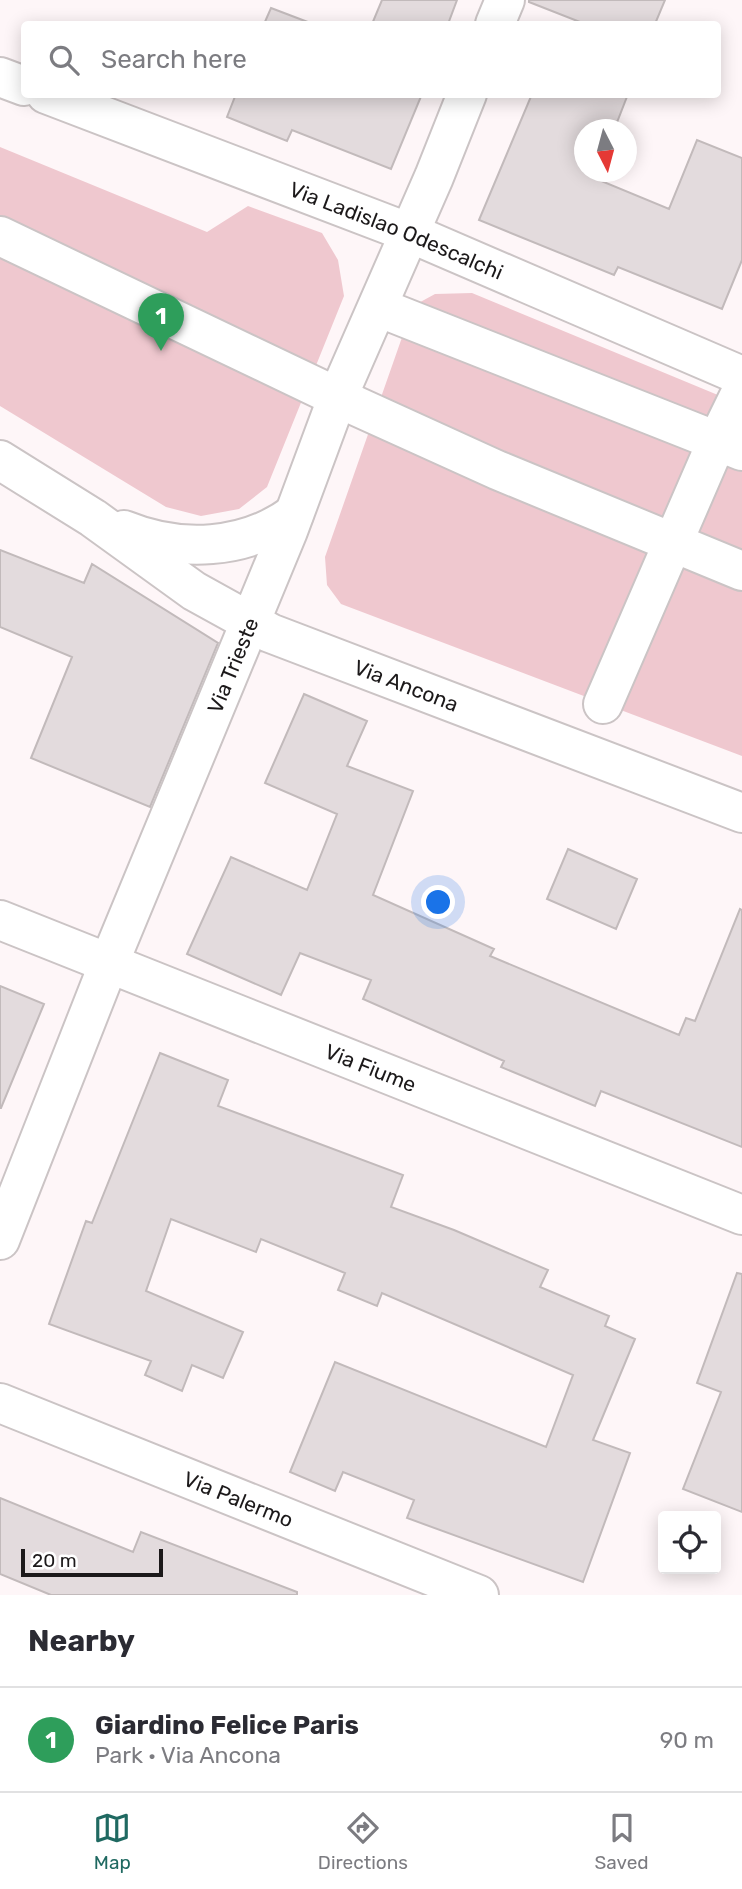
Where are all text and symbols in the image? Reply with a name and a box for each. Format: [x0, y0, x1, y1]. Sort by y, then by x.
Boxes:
search box [21, 21, 721, 98]
icon: search [45, 41, 83, 79]
text: Search here [101, 44, 247, 75]
north arrow [574, 119, 637, 182]
street label: Via Ladislao Odescalchi [286, 176, 507, 284]
pin: 1 [138, 293, 184, 351]
street label: Via Trieste [202, 614, 263, 717]
street label: Via Ancona [351, 654, 462, 716]
your location [421, 885, 455, 919]
street label: Via Fiume [322, 1038, 420, 1097]
street label: Via Palermo [180, 1465, 297, 1532]
map controls [658, 1511, 721, 1574]
button: locate [658, 1511, 721, 1574]
scale bar [21, 1546, 163, 1578]
text: 20 m [32, 1549, 77, 1572]
text: Nearby [28, 1623, 135, 1659]
text: Giardino Felice Paris [95, 1710, 359, 1741]
text: 1 [45, 1726, 57, 1754]
text: 90 m [660, 1726, 714, 1754]
text: Park · Via Ancona [95, 1741, 281, 1769]
tab: Map [93, 1809, 131, 1874]
tab: Directions [318, 1809, 408, 1874]
tab: Saved [594, 1809, 649, 1874]

